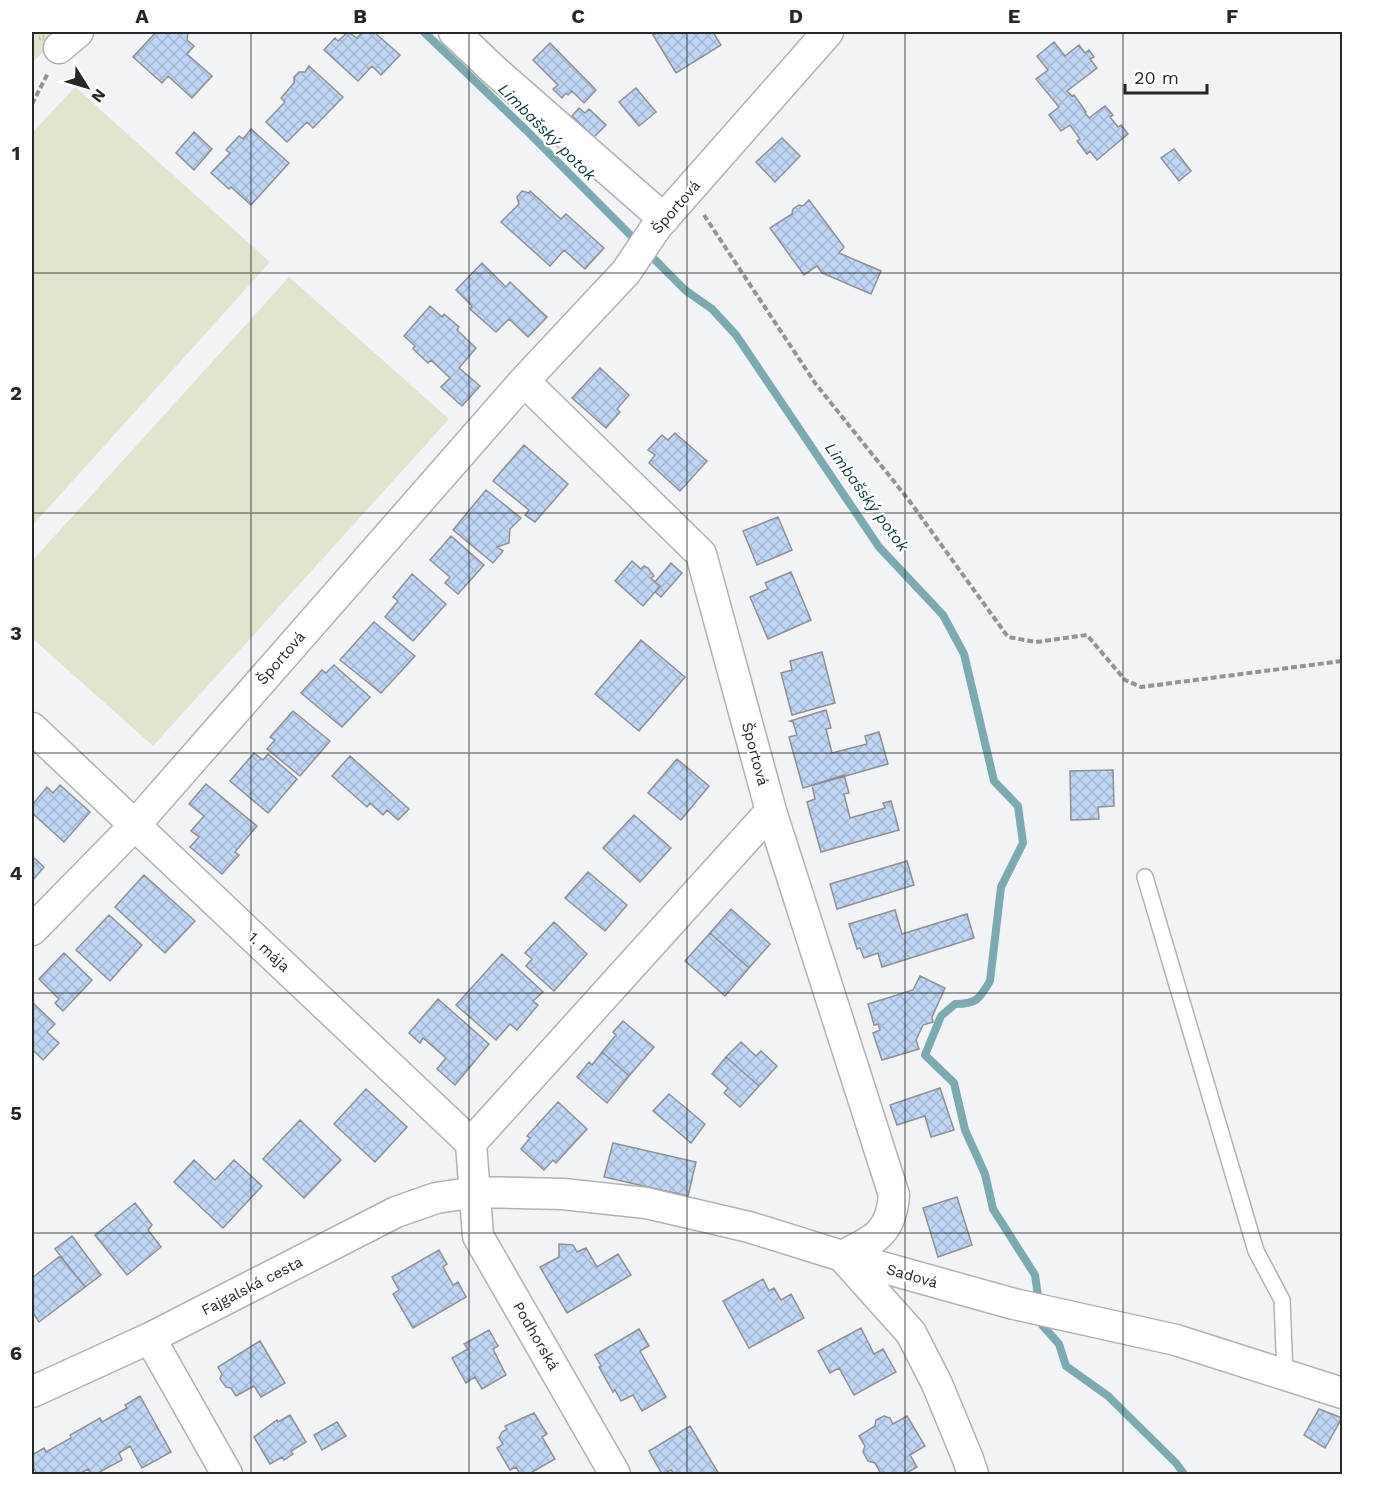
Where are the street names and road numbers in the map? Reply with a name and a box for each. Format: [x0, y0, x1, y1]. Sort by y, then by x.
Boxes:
street label: Športová [647, 176, 704, 237]
street label: Športová [252, 627, 309, 688]
street label: Športová [738, 720, 773, 788]
street label: 1. mája [244, 928, 294, 976]
street label: Fajgalská cesta [198, 1253, 306, 1319]
street label: Sadová [884, 1260, 940, 1292]
street label: Podhorská [509, 1298, 563, 1374]

